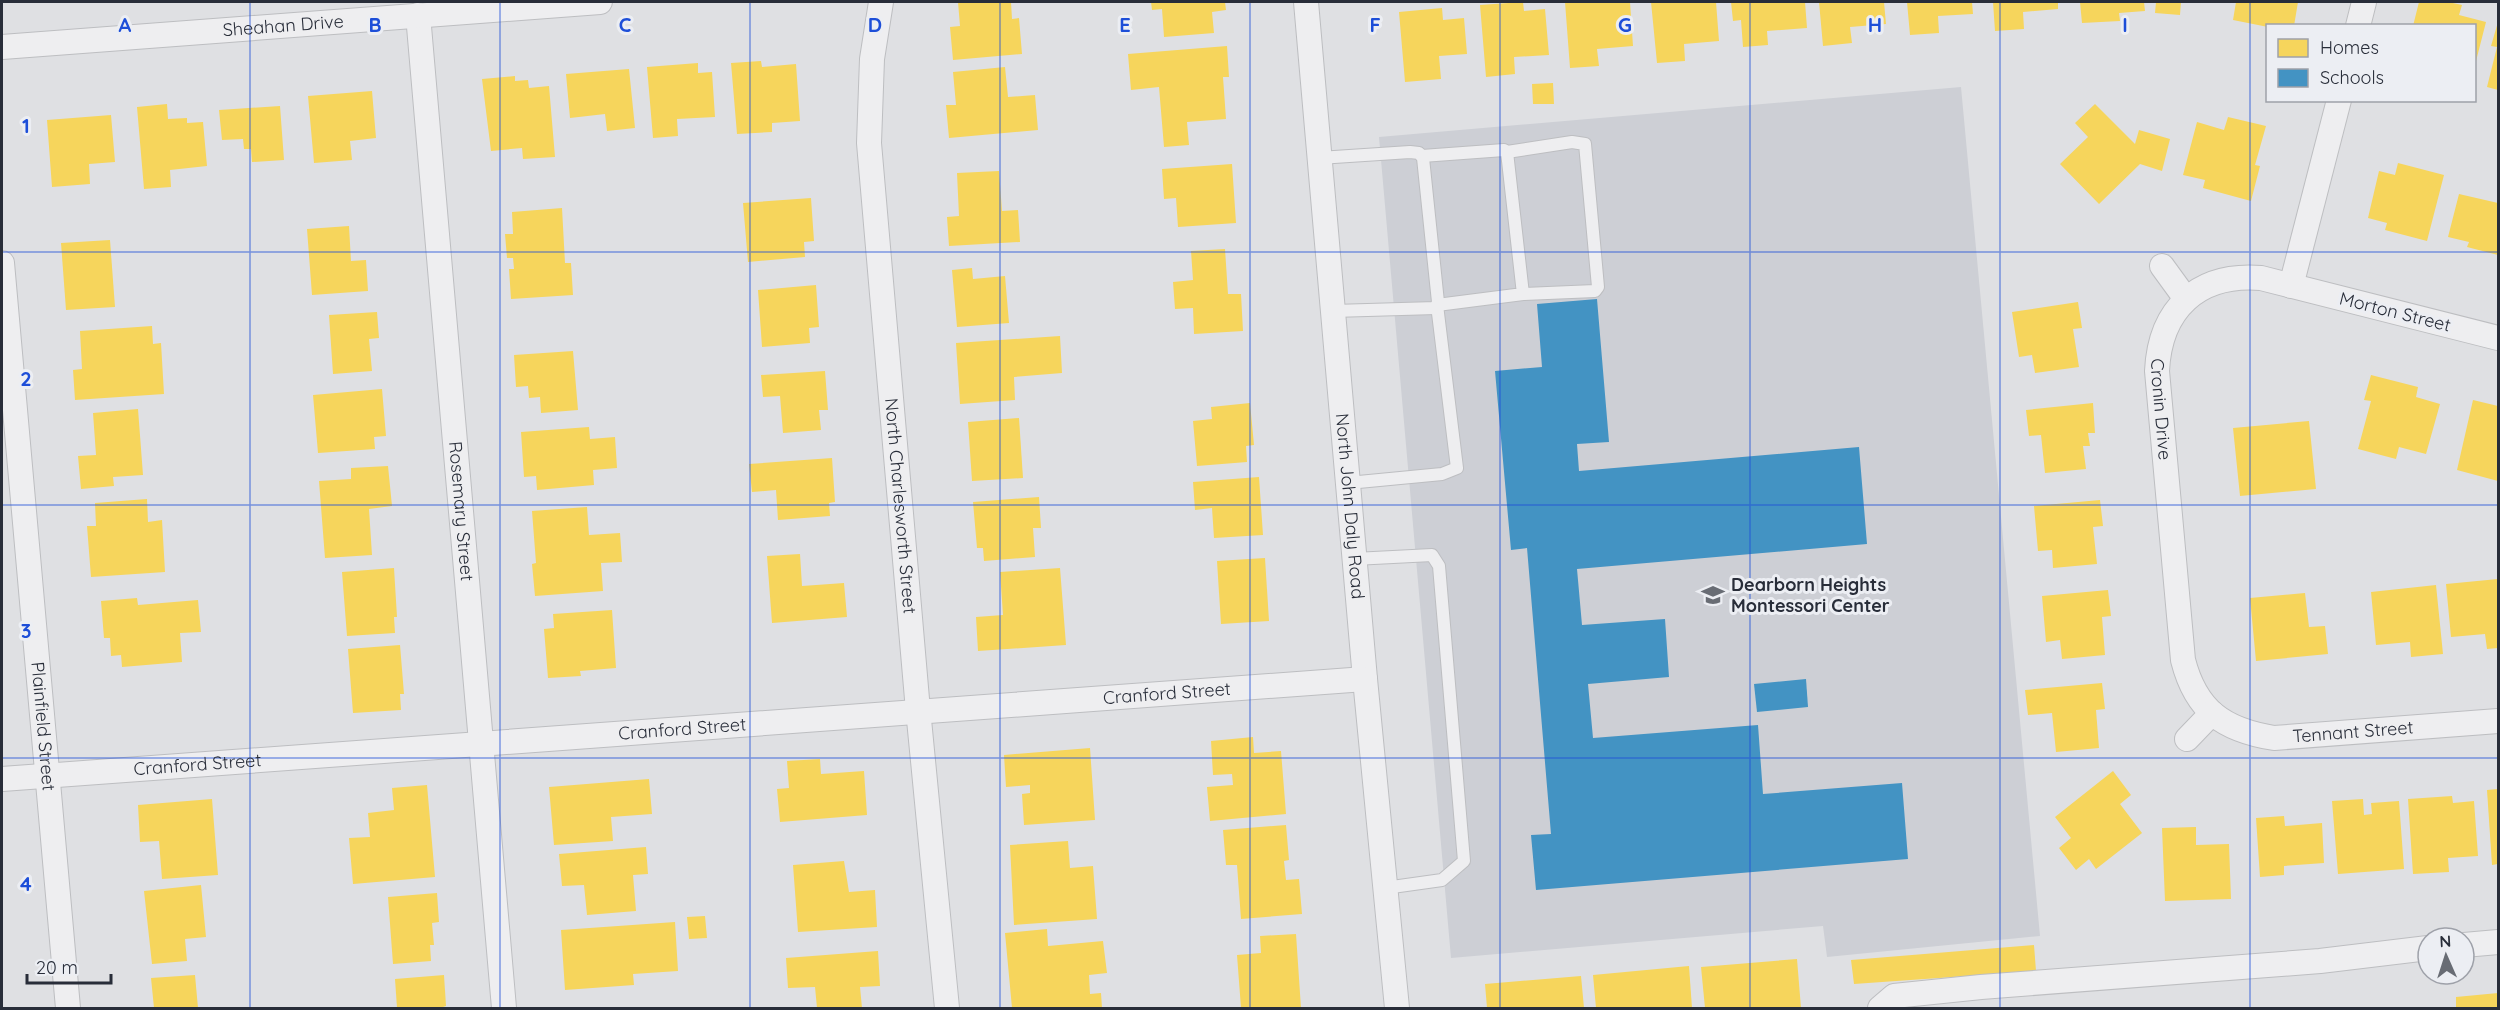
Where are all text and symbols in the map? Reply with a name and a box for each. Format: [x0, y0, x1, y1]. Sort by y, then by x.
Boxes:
street label: Sheahan Drive [222, 9, 345, 41]
text: A [119, 12, 132, 37]
text: B [368, 12, 382, 37]
text: C [619, 12, 632, 37]
text: D [868, 12, 882, 37]
text: E [1119, 12, 1131, 37]
text: F [1369, 12, 1381, 37]
text: G [1618, 12, 1632, 37]
text: H [1868, 12, 1882, 37]
text: I [2122, 12, 2128, 37]
legend [2266, 24, 2476, 102]
text: Homes [2320, 36, 2379, 59]
text: Schools [2320, 66, 2384, 89]
text: 1 [22, 113, 30, 138]
street label: Morton Street [2337, 287, 2453, 336]
street label: Cronin Drive [2146, 357, 2177, 461]
text: 2 [20, 366, 32, 391]
street label: North Charlesworth Street [880, 397, 922, 615]
street label: North John Daly Road [1331, 412, 1370, 600]
street label: Rosemary Street [444, 440, 479, 582]
place label: Dearborn Heights Montessori Center [1731, 573, 1890, 617]
school or university icon: Dearborn Heights Montessori Center [1700, 582, 1726, 608]
text: 3 [21, 618, 31, 643]
street label: Plainfield Street [26, 661, 61, 792]
street label: Cranford Street [1102, 677, 1232, 709]
street label: Cranford Street [617, 712, 747, 745]
street label: Tennant Street [2292, 715, 2414, 748]
street label: Cranford Street [133, 748, 262, 780]
text: 4 [20, 871, 32, 896]
north arrow [2416, 926, 2476, 986]
text: N [2439, 931, 2452, 951]
scale bar [27, 947, 111, 985]
text: 20 m [36, 956, 78, 979]

